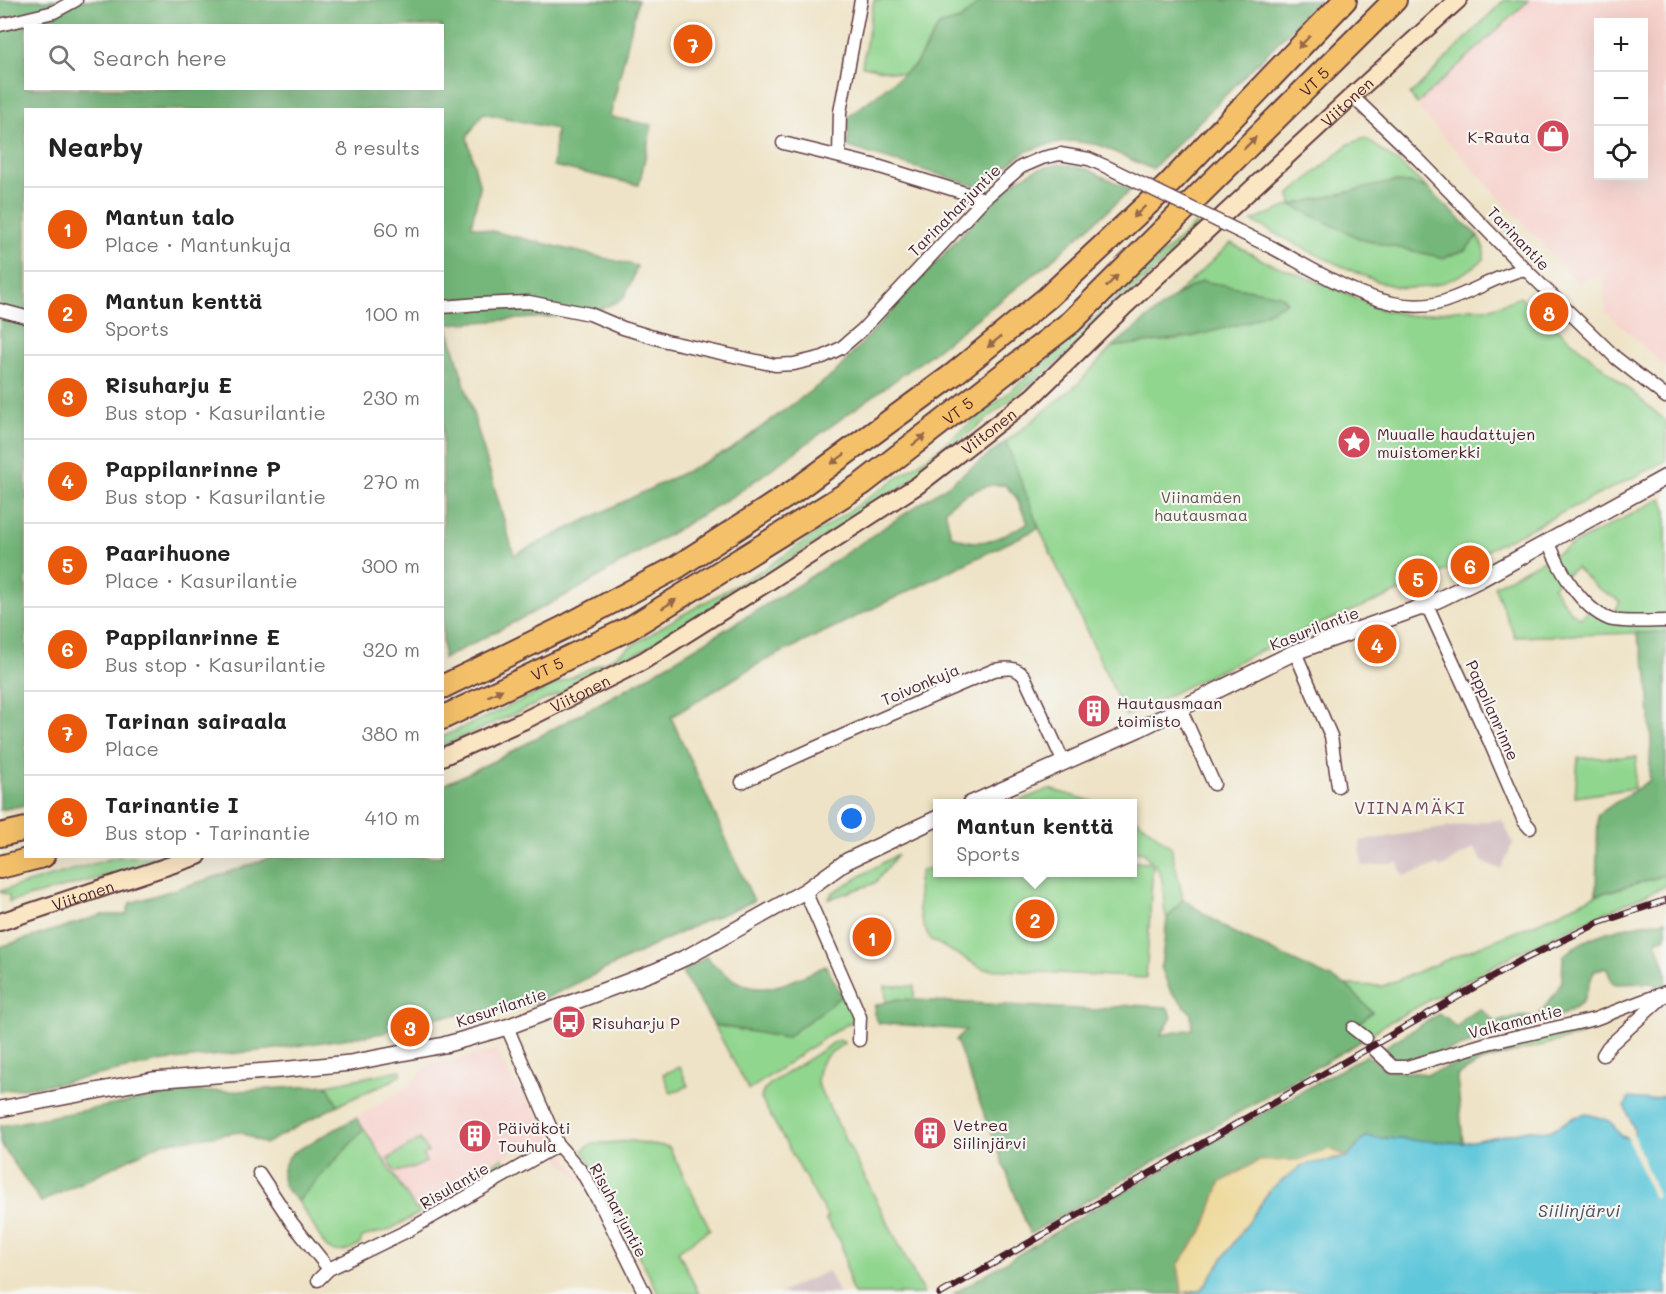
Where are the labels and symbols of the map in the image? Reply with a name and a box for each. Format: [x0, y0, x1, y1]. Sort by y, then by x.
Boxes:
pin: 7 [674, 22, 712, 66]
one-way arrow [1297, 35, 1311, 50]
street label: VT 5 [1294, 62, 1333, 100]
street label: Viitonen [1316, 72, 1377, 131]
shop icon: K-Rauta [1535, 118, 1571, 154]
place label: K-Rauta [1468, 126, 1530, 147]
one-way arrow [1243, 137, 1257, 151]
street label: Tarinaharjuntie [903, 159, 1005, 261]
street label: Tarinantie [1483, 201, 1555, 275]
one-way arrow [1132, 205, 1147, 218]
one-way arrow [1105, 274, 1119, 288]
pin: 8 [1530, 290, 1568, 334]
one-way arrow [986, 335, 1001, 348]
street label: VT 5 [938, 392, 977, 429]
street label: Viitonen [956, 403, 1020, 459]
place label: Muualle haudattujen muistomerkki [1377, 423, 1535, 462]
place icon: Muualle haudattujen muistomerkki [1336, 424, 1372, 460]
one-way arrow [911, 433, 927, 446]
one-way arrow [830, 453, 845, 465]
park label: Viinamäen hautausmaa [1154, 486, 1248, 525]
pin: 6 [1450, 542, 1490, 588]
pin: 5 [1398, 556, 1438, 600]
one-way arrow [660, 599, 677, 610]
street label: Kasurilantie [1266, 601, 1362, 655]
pin: 4 [1358, 622, 1396, 666]
street label: VT 5 [527, 651, 566, 685]
street label: Pappilanrinne [1461, 656, 1525, 764]
street label: Toivonkuja [878, 658, 962, 710]
street label: Viitonen [546, 669, 613, 716]
one-way arrow [487, 689, 504, 698]
place label: Hautausmaan toimisto [1117, 692, 1222, 731]
building icon: Hautausmaan toimisto [1076, 693, 1112, 729]
district label: VIINAMÄKI [1354, 795, 1466, 819]
your location [837, 804, 866, 833]
street label: Viitonen [49, 874, 116, 915]
pin: 2 [1016, 896, 1054, 942]
pin: 1 [852, 914, 892, 960]
street label: Kasurilantie [453, 983, 549, 1031]
street label: Valkamantie [1466, 999, 1564, 1043]
pin: 3 [390, 1004, 430, 1050]
bus stop icon: Risuharju P [551, 1004, 587, 1040]
place label: Risuharju P [592, 1012, 680, 1033]
place label: Vetrea Siilinjärvi [953, 1114, 1026, 1153]
building icon: Vetrea Siilinjärvi [912, 1115, 948, 1151]
place label: Päiväkoti Touhula [498, 1117, 570, 1156]
building icon: Päiväkoti Touhula [457, 1118, 493, 1154]
street label: Risulantie [416, 1157, 492, 1213]
street label: Risuharjuntie [585, 1159, 653, 1261]
water label: Siilinjärvi [1538, 1198, 1621, 1222]

